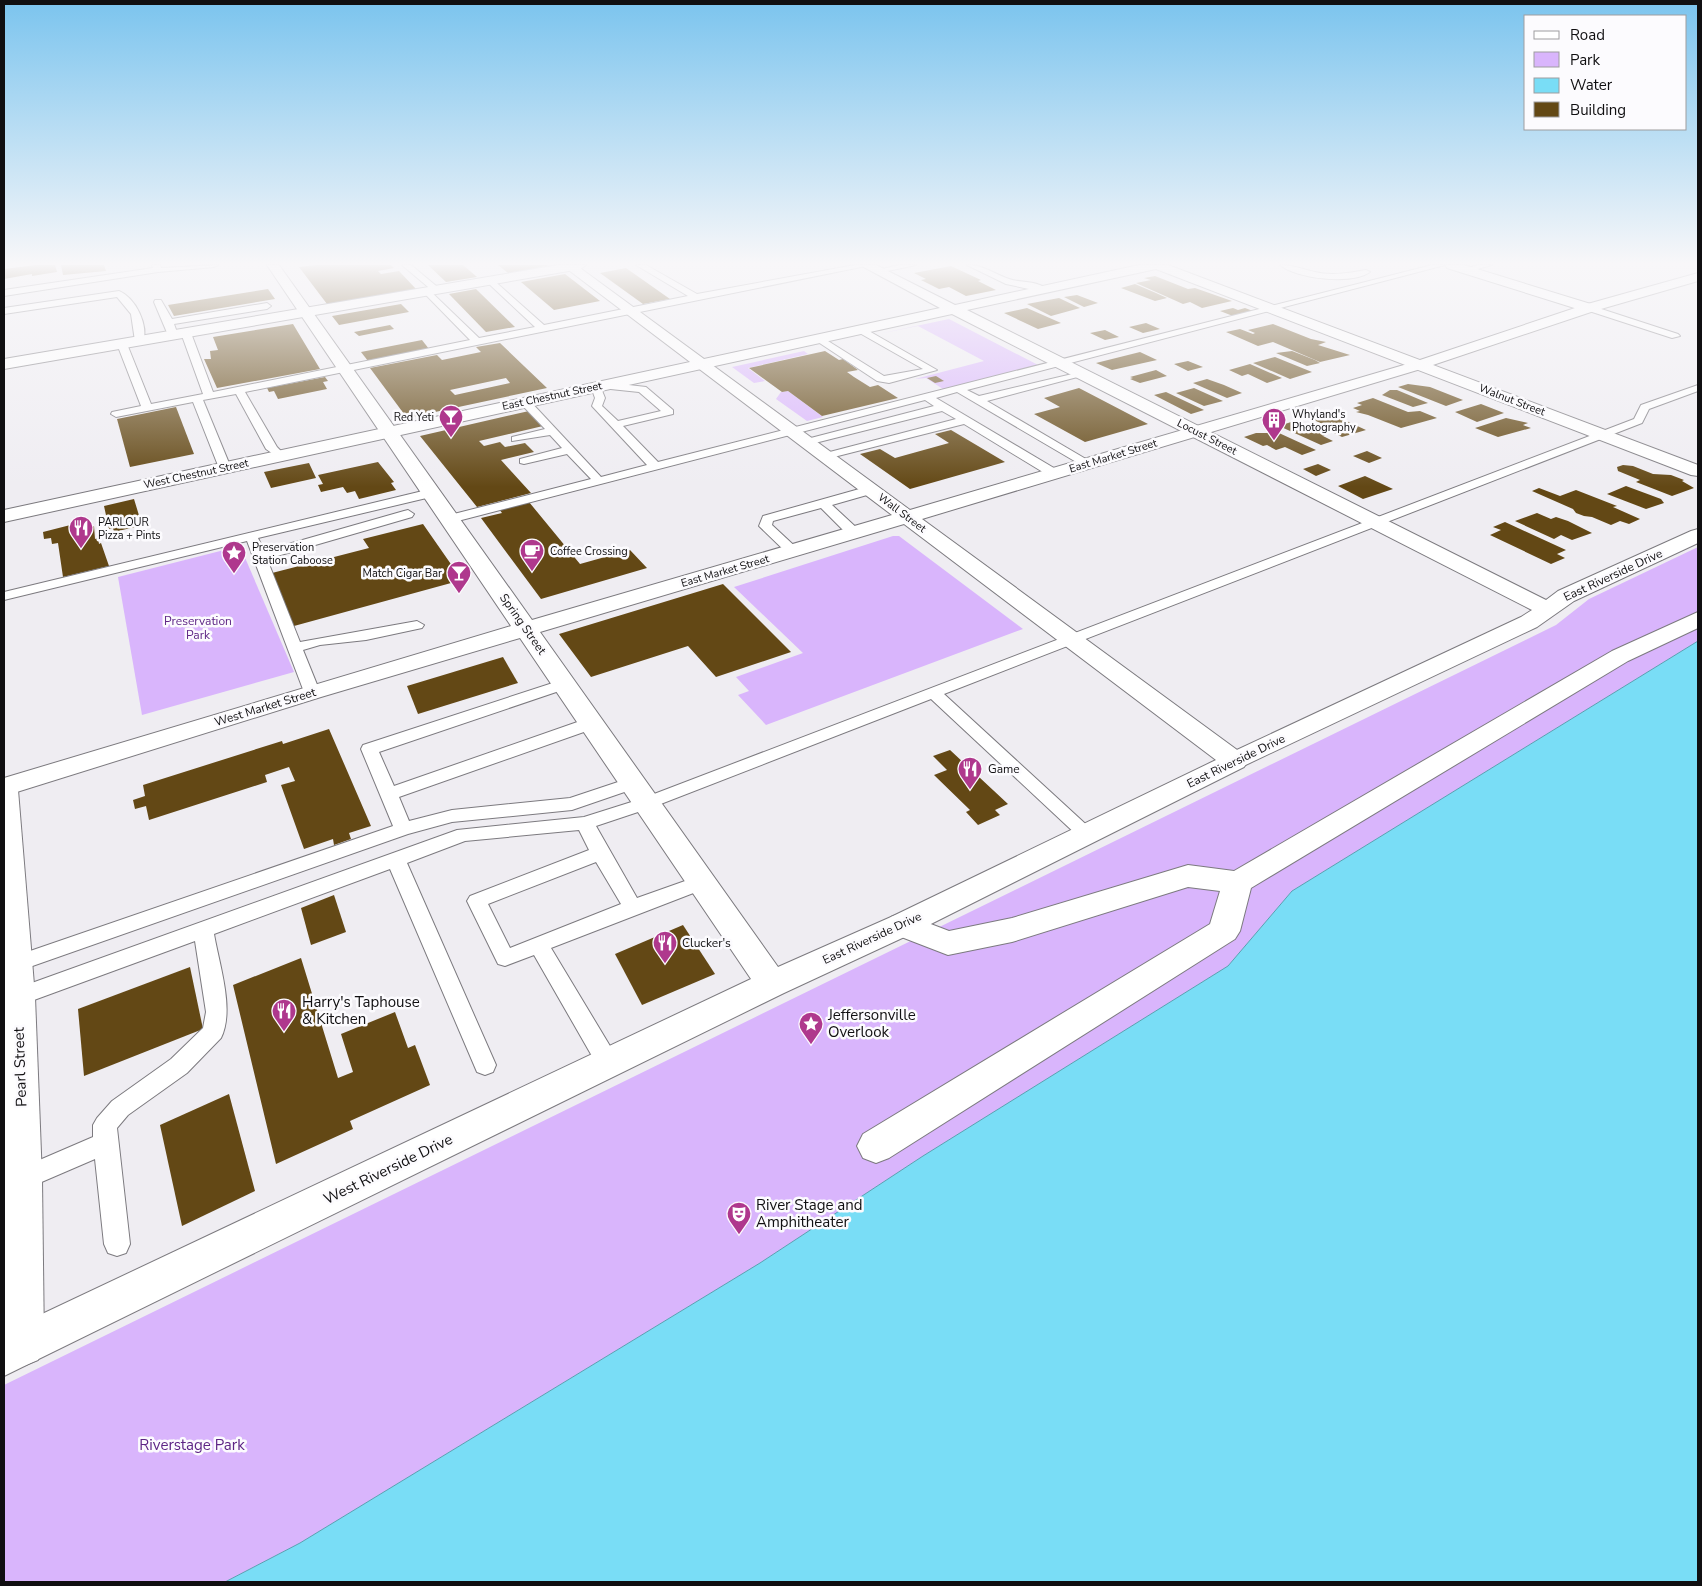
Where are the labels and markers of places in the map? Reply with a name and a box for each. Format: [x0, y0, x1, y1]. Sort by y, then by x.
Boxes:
bar icon: Red Yeti [438, 404, 464, 438]
building icon: Whyland's Photography [1261, 407, 1287, 441]
place label: Whyland's Photography [1292, 407, 1356, 435]
place label: Red Yeti [394, 410, 434, 425]
restaurant icon: PARLOUR Pizza + Pints [68, 515, 94, 549]
place label: PARLOUR Pizza + Pints [98, 515, 161, 543]
cafe icon: Coffee Crossing [519, 538, 545, 572]
place icon: Preservation Station Caboose [221, 540, 247, 574]
place label: Preservation Station Caboose [252, 540, 333, 568]
place label: Coffee Crossing [550, 544, 628, 559]
bar icon: Match Cigar Bar [446, 560, 472, 594]
place label: Match Cigar Bar [363, 566, 442, 581]
restaurant icon: Game [957, 756, 983, 790]
place label: Game [988, 761, 1020, 777]
restaurant icon: Clucker's [652, 930, 678, 964]
place label: Clucker's [682, 935, 731, 951]
place label: Harry's Taphouse & Kitchen [302, 992, 420, 1029]
restaurant icon: Harry's Taphouse & Kitchen [271, 998, 297, 1032]
place label: Jeffersonville Overlook [827, 1005, 916, 1042]
place icon: Jeffersonville Overlook [798, 1011, 824, 1045]
place label: River Stage and Amphitheater [756, 1195, 863, 1232]
theatre icon: River Stage and Amphitheater [726, 1201, 752, 1235]

